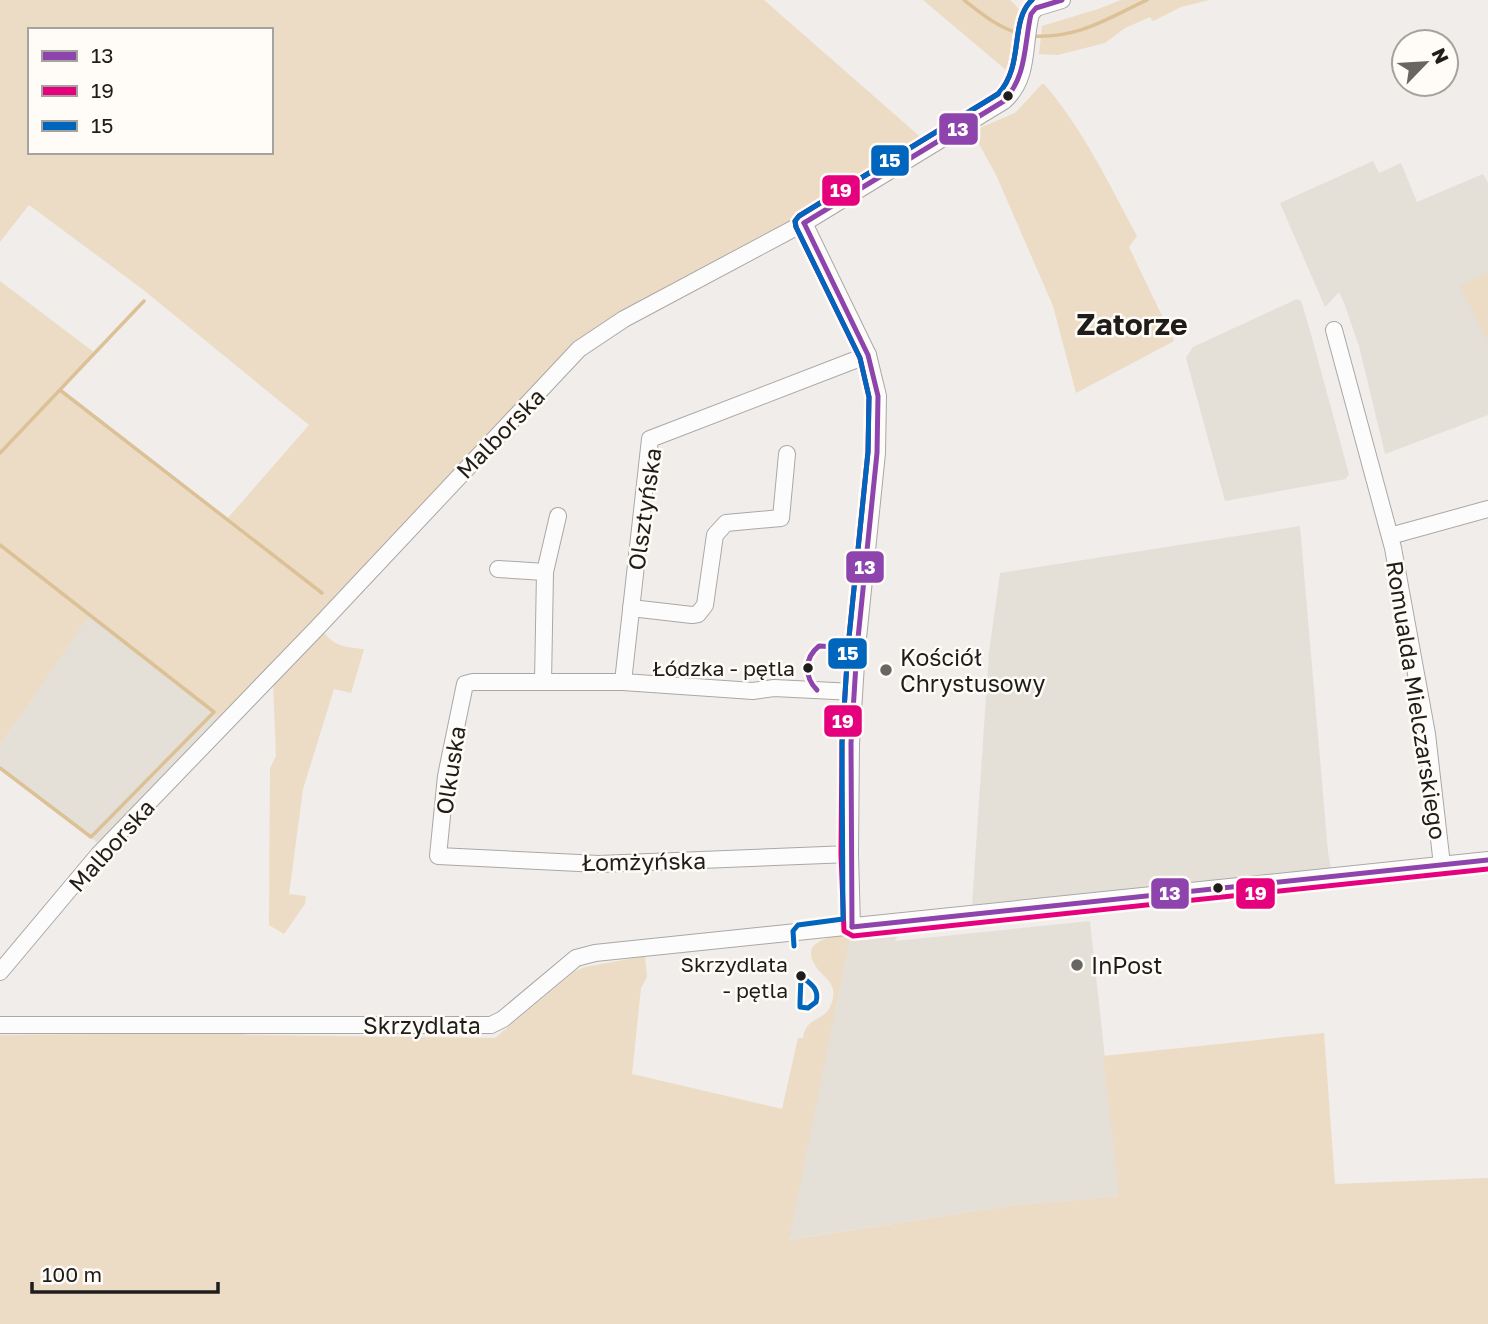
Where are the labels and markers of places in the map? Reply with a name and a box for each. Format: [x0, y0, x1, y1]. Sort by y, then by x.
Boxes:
unlabelled marker [1001, 89, 1015, 103]
place label: Kościół Chrystusowy [900, 643, 1045, 697]
place label: Łódzka - pętla [653, 655, 795, 681]
marker: Łódzka - pętla [801, 661, 815, 675]
marker: Kościół Chrystusowy [878, 662, 894, 678]
unlabelled marker [1211, 881, 1225, 895]
place label: Skrzydlata - pętla [680, 951, 788, 1003]
place label: InPost [1091, 951, 1162, 979]
marker: InPost [1069, 957, 1085, 973]
marker: Skrzydlata - pętla [794, 969, 808, 983]

